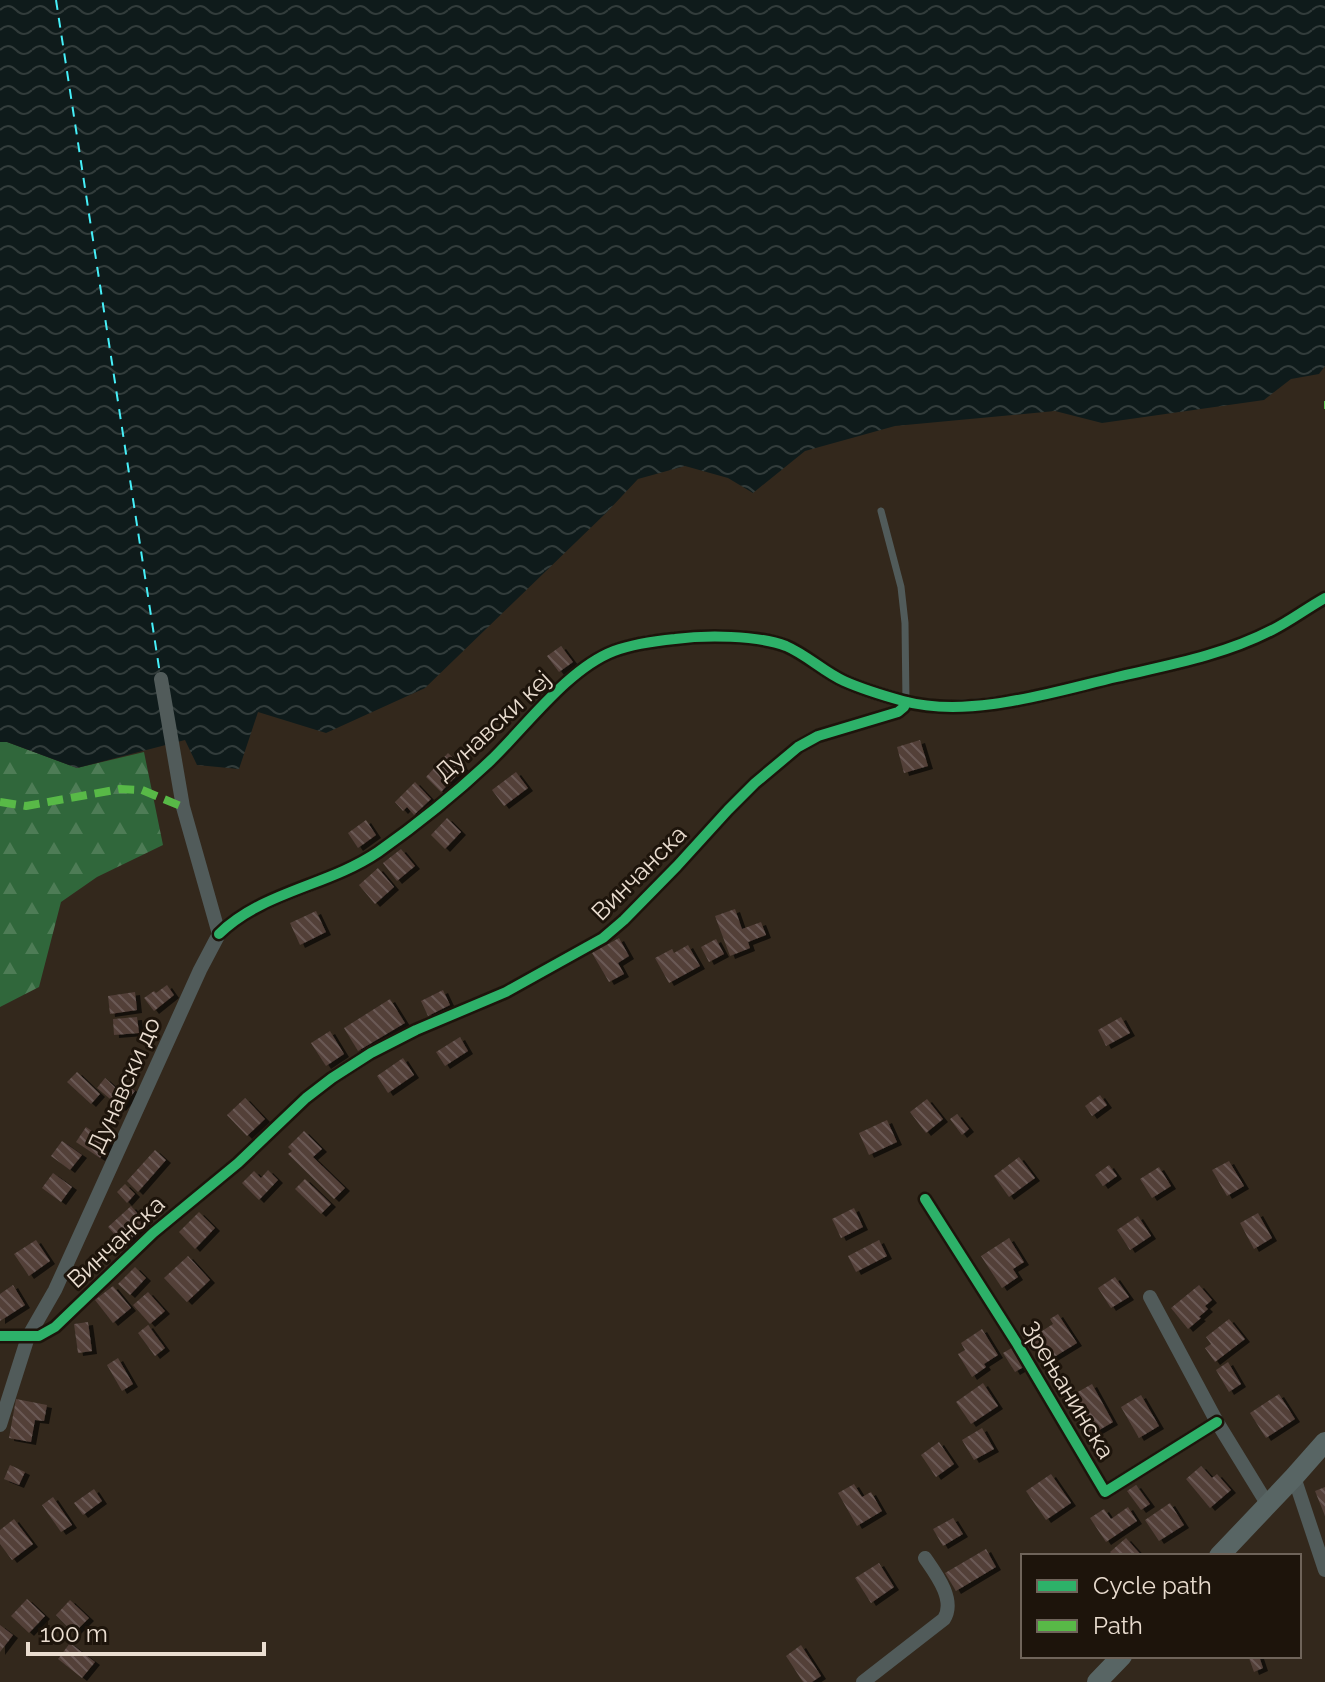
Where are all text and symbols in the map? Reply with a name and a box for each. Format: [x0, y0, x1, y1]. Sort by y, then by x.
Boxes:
street label: Дунавски кеј [429, 664, 557, 787]
street label: Винчанска [585, 819, 692, 926]
street label: Дунавски до [81, 1013, 166, 1157]
street label: Винчанска [61, 1189, 170, 1294]
street label: Зрењанинска [1016, 1316, 1121, 1464]
legend [1021, 1554, 1301, 1658]
text: Cycle path [1093, 1571, 1212, 1600]
scale bar [28, 1606, 264, 1656]
text: Path [1093, 1611, 1143, 1640]
text: 100 m [40, 1619, 108, 1648]

